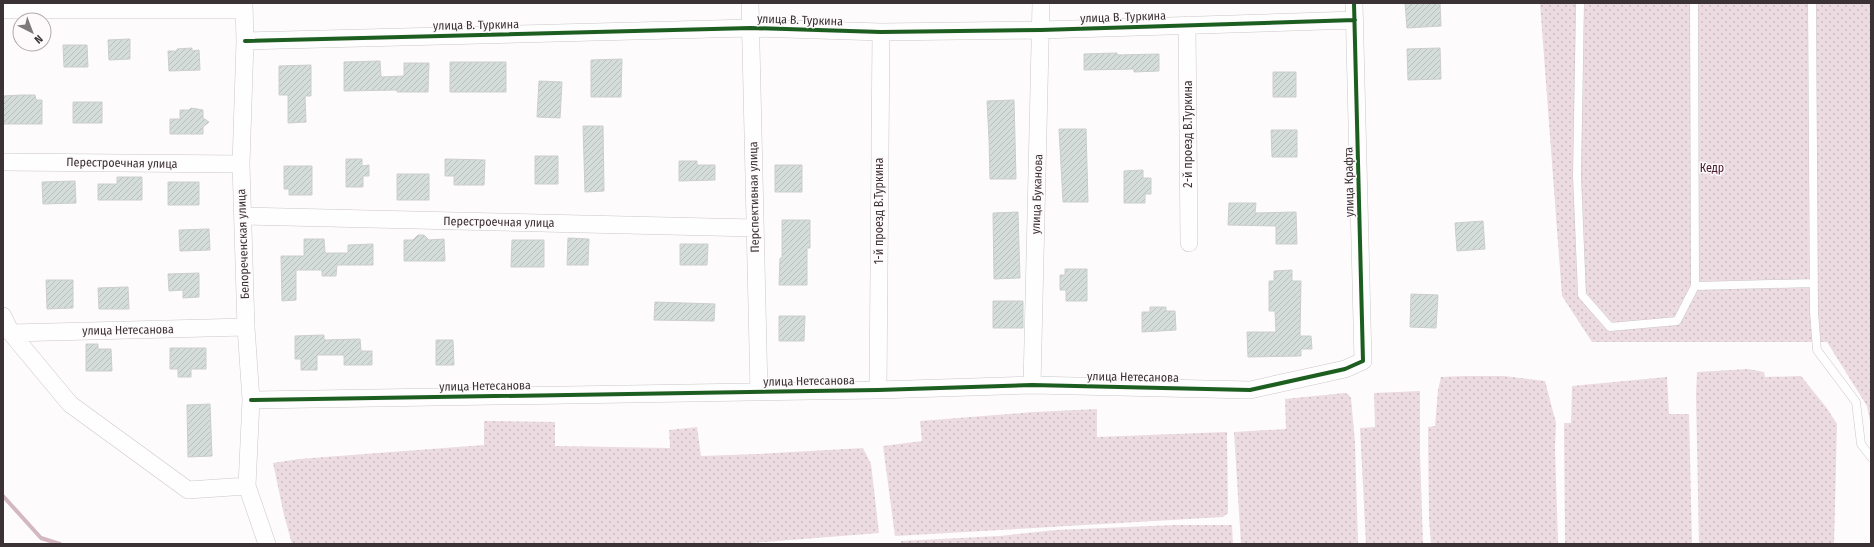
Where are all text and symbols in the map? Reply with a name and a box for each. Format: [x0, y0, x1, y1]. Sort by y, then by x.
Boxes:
street label: улица В. Туркина [1080, 8, 1166, 25]
north arrow [12, 12, 52, 52]
street label: улица В. Туркина [757, 12, 843, 29]
street label: улица В. Туркина [433, 17, 519, 33]
text: N [32, 32, 45, 46]
street label: 2-й проезд В.Туркина [1181, 80, 1195, 188]
street label: Перспективная улица [746, 141, 762, 253]
street label: улица Крафта [1341, 147, 1357, 217]
street label: улица Буканова [1029, 154, 1045, 234]
street label: Перестроечная улица [66, 155, 178, 171]
street label: 1-й проезд В.Туркина [872, 158, 886, 264]
park label: Кедр [1700, 161, 1724, 175]
street label: Белореченская улица [234, 188, 252, 299]
street label: Перестроечная улица [443, 214, 555, 230]
street label: улица Нетесанова [82, 322, 174, 338]
street label: улица Нетесанова [1087, 369, 1179, 385]
street label: улица Нетесанова [763, 373, 855, 389]
street label: улица Нетесанова [439, 378, 531, 394]

